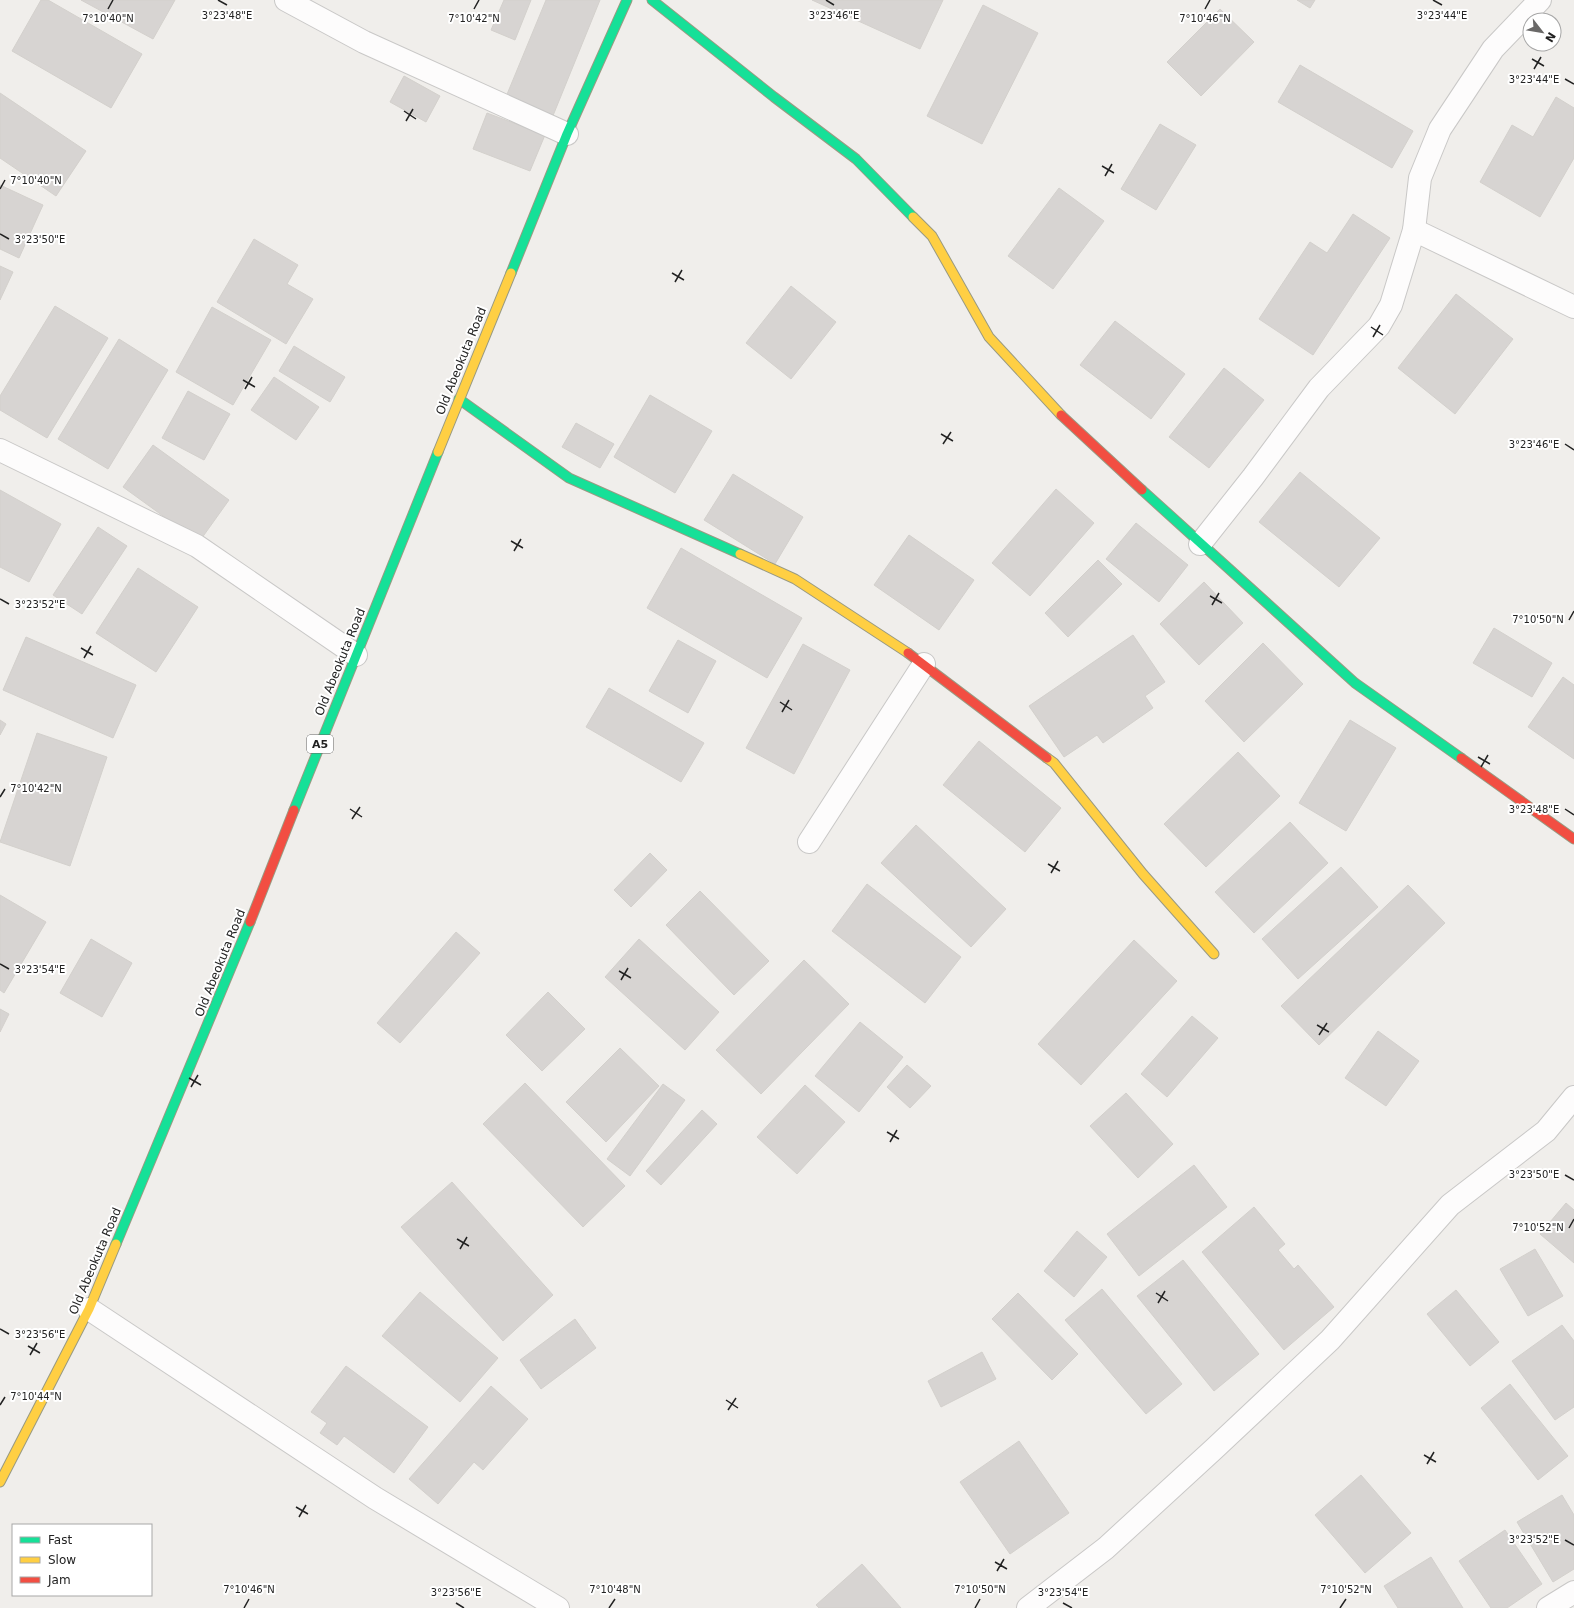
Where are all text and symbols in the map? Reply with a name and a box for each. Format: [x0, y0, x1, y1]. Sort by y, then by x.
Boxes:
text: 3°23'48"E [202, 10, 252, 21]
text: 3°23'46"E [809, 10, 859, 21]
text: 3°23'44"E [1417, 10, 1467, 21]
north arrow [1522, 12, 1562, 52]
text: 7°10'40"N [82, 13, 134, 24]
text: 7°10'42"N [448, 13, 500, 24]
text: 7°10'46"N [1179, 13, 1231, 24]
text: N [1542, 30, 1558, 44]
text: 3°23'44"E [1509, 74, 1559, 85]
text: 7°10'40"N [10, 175, 62, 186]
text: 3°23'50"E [15, 234, 65, 245]
street label: Old Abeokuta Road [433, 305, 489, 417]
text: 3°23'46"E [1509, 439, 1559, 450]
text: 3°23'52"E [15, 599, 65, 610]
street label: Old Abeokuta Road [312, 606, 368, 718]
text: 7°10'50"N [1512, 614, 1564, 625]
road number: A5 [307, 735, 333, 753]
text: 7°10'42"N [10, 783, 62, 794]
text: 3°23'48"E [1509, 804, 1559, 815]
street label: Old Abeokuta Road [192, 907, 248, 1019]
text: 3°23'54"E [15, 964, 65, 975]
text: 3°23'50"E [1509, 1169, 1559, 1180]
street label: Old Abeokuta Road [66, 1205, 124, 1317]
text: 7°10'52"N [1512, 1222, 1564, 1233]
text: 3°23'56"E [15, 1329, 65, 1340]
text: 7°10'44"N [10, 1391, 62, 1402]
legend [12, 1524, 152, 1596]
text: Fast [48, 1533, 72, 1547]
text: 3°23'52"E [1509, 1534, 1559, 1545]
text: Slow [48, 1553, 76, 1567]
text: Jam [47, 1573, 71, 1587]
text: 7°10'46"N [223, 1584, 275, 1595]
text: 7°10'48"N [589, 1584, 641, 1595]
text: 7°10'50"N [954, 1584, 1006, 1595]
text: 7°10'52"N [1320, 1584, 1372, 1595]
text: 3°23'56"E [431, 1587, 481, 1598]
text: 3°23'54"E [1038, 1587, 1088, 1598]

